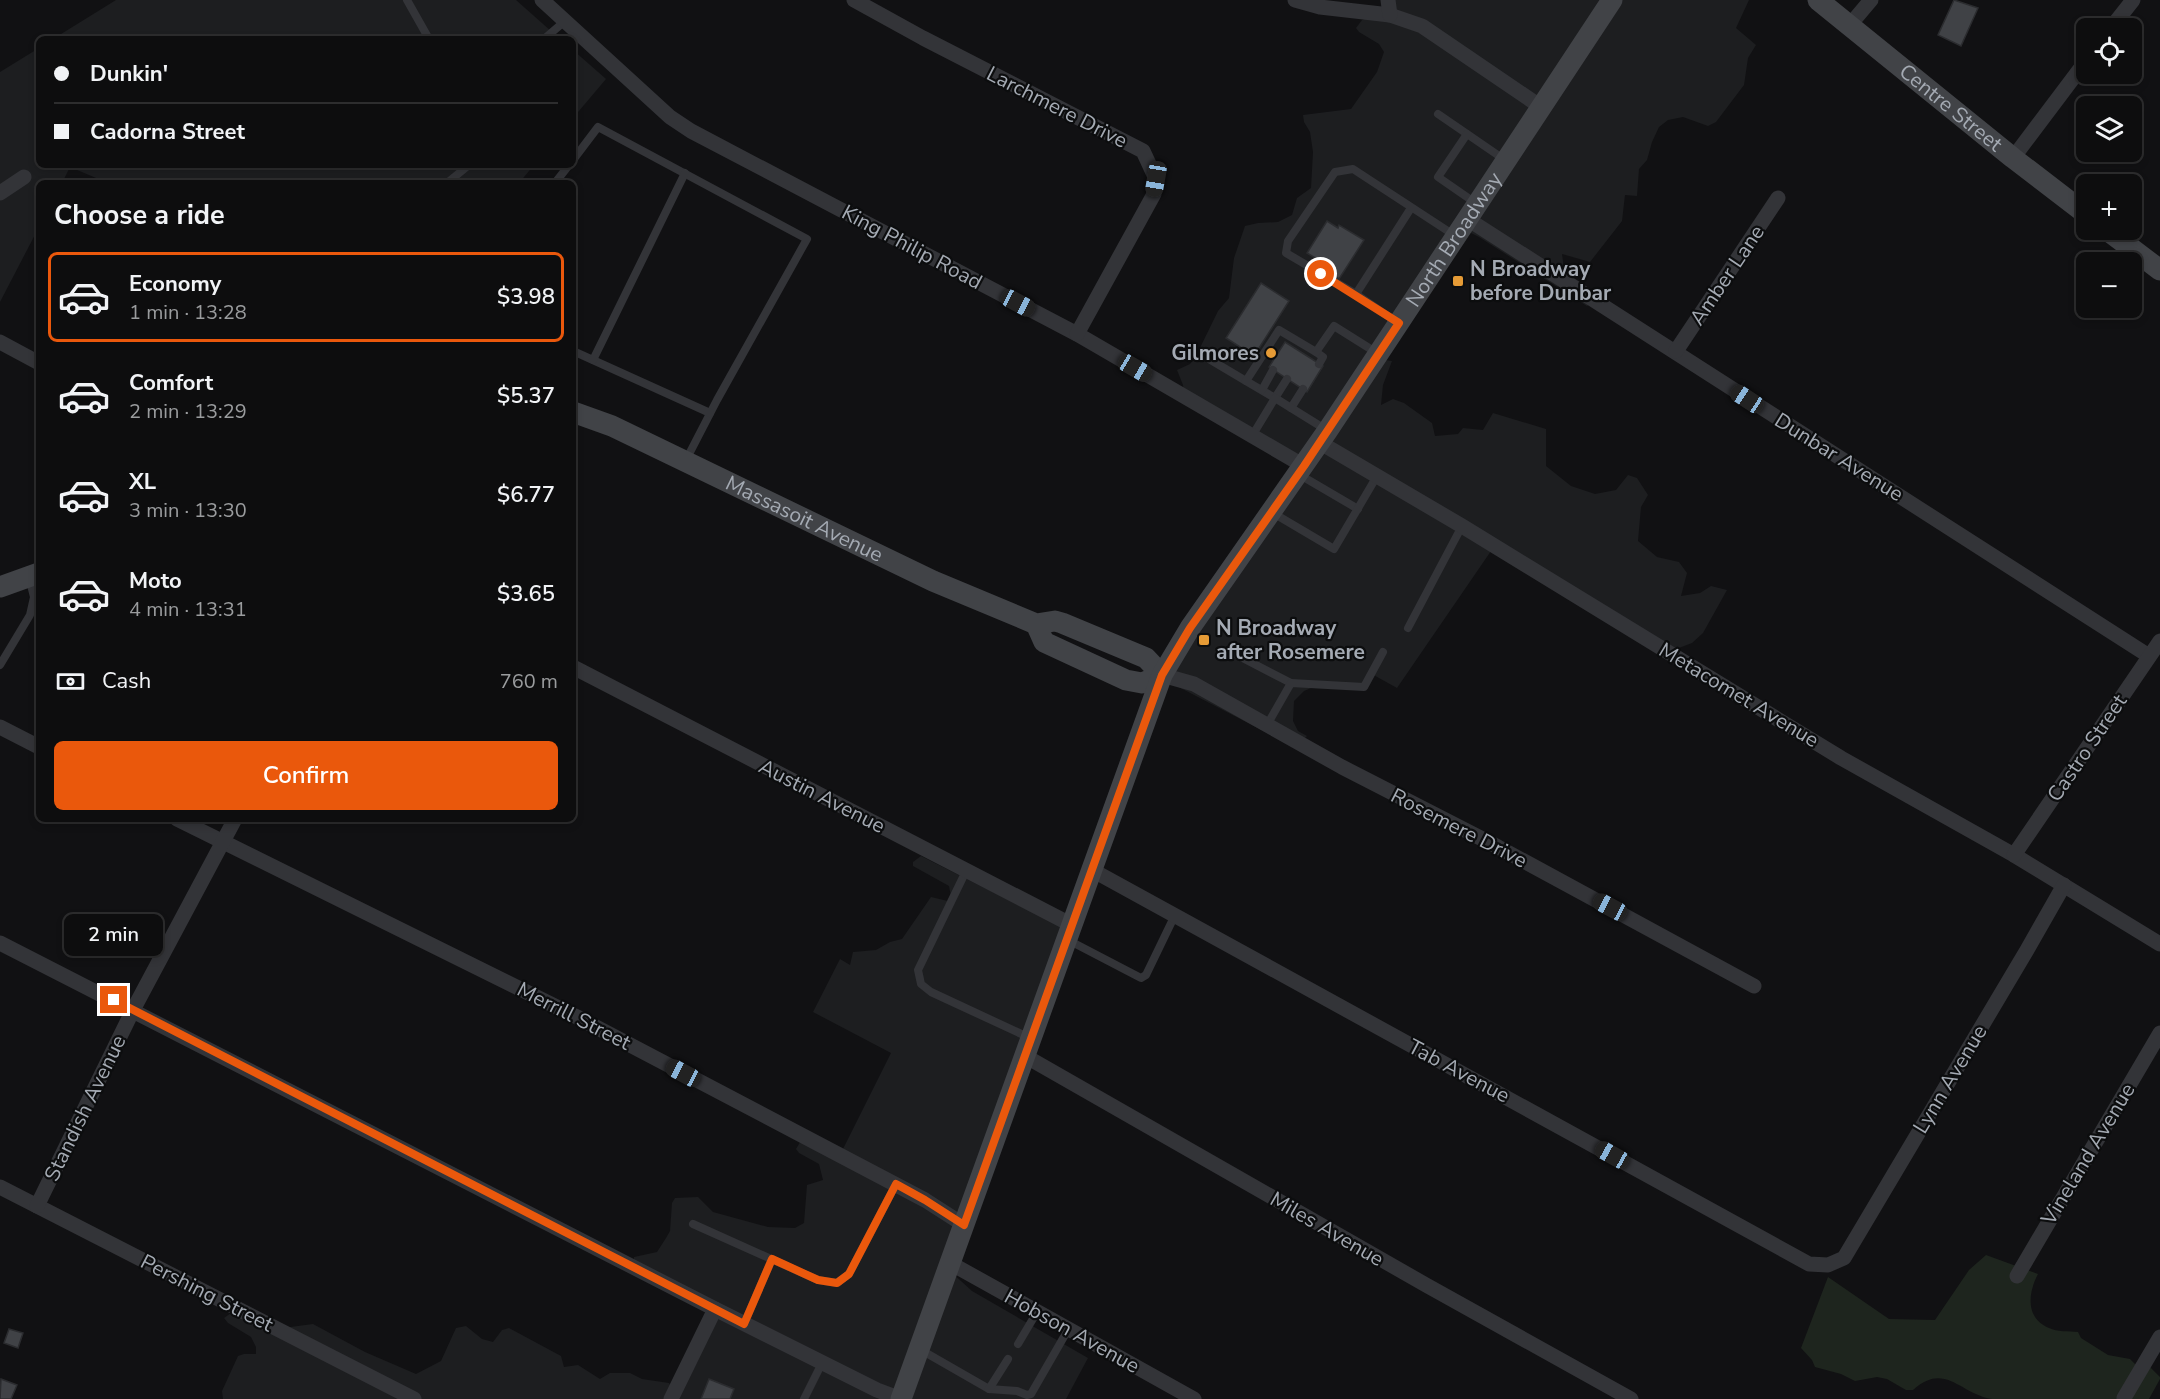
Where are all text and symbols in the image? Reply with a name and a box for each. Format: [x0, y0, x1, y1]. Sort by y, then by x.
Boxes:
map controls [2076, 18, 2142, 318]
button: locate [2076, 18, 2142, 84]
street label: Centre Street [1893, 57, 2009, 158]
text: Dunkin' [90, 59, 168, 89]
street label: Larchmere Drive [982, 59, 1132, 155]
button: layers [2076, 96, 2142, 162]
text: Cadorna Street [90, 117, 245, 147]
car [1144, 160, 1168, 198]
street label: North Broadway [1399, 167, 1509, 312]
button: + [2076, 174, 2142, 240]
text: Choose a ride [54, 197, 225, 234]
street label: King Philip Road [837, 198, 987, 296]
street label: Amber Lane [1683, 219, 1771, 331]
button: − [2076, 252, 2142, 318]
place label: N Broadway before Dunbar [1470, 255, 1612, 307]
route start [1307, 260, 1334, 287]
text: Economy [129, 269, 221, 299]
icon: car [57, 270, 111, 324]
marker: N Broadway before Dunbar [1451, 274, 1465, 288]
text: $3.98 [497, 282, 555, 312]
car [998, 287, 1038, 319]
text: 1 min · 13:28 [129, 299, 247, 326]
place label: Gilmores [1171, 339, 1259, 367]
marker: Gilmores [1264, 346, 1278, 360]
car [1115, 351, 1155, 385]
text: Comfort [129, 368, 213, 398]
icon: car [57, 369, 111, 423]
text: $5.37 [497, 381, 555, 411]
car [1727, 382, 1767, 416]
text: 2 min · 13:29 [129, 398, 247, 425]
street label: Dunbar Avenue [1769, 406, 1909, 508]
text: XL [129, 467, 156, 497]
icon: car [57, 468, 111, 522]
street label: Massasoit Avenue [721, 469, 888, 569]
text: $6.77 [497, 480, 555, 510]
text: 3 min · 13:30 [129, 497, 247, 524]
text: Moto [129, 566, 182, 596]
icon: car [57, 567, 111, 621]
text: $3.65 [497, 579, 555, 609]
text: 4 min · 13:31 [129, 596, 247, 623]
place label: N Broadway after Rosemere [1216, 614, 1365, 666]
marker: N Broadway after Rosemere [1197, 633, 1211, 647]
street label: Metacomet Avenue [1654, 636, 1824, 754]
icon: cash [54, 665, 87, 698]
text: Cash [102, 666, 151, 696]
text: 760 m [500, 668, 558, 695]
street label: Castro Street [2041, 688, 2134, 807]
button: Confirm [54, 741, 558, 810]
street label: Austin Avenue [754, 752, 890, 840]
street label: Rosemere Drive [1386, 782, 1532, 874]
car [1590, 891, 1630, 923]
callout: 2 min [64, 913, 164, 955]
text: 2 min [88, 921, 139, 948]
street label: Merrill Street [512, 975, 636, 1057]
route end [100, 986, 127, 1013]
street label: Lynn Avenue [1907, 1019, 1993, 1139]
street label: Standish Avenue [38, 1030, 132, 1186]
street label: Tab Avenue [1403, 1033, 1515, 1109]
car [663, 1057, 703, 1089]
street label: Vineland Avenue [2034, 1078, 2141, 1231]
car [1592, 1138, 1632, 1172]
street label: Miles Avenue [1265, 1185, 1389, 1273]
street label: Pershing Street [136, 1248, 279, 1339]
street label: Hobson Avenue [999, 1282, 1145, 1380]

